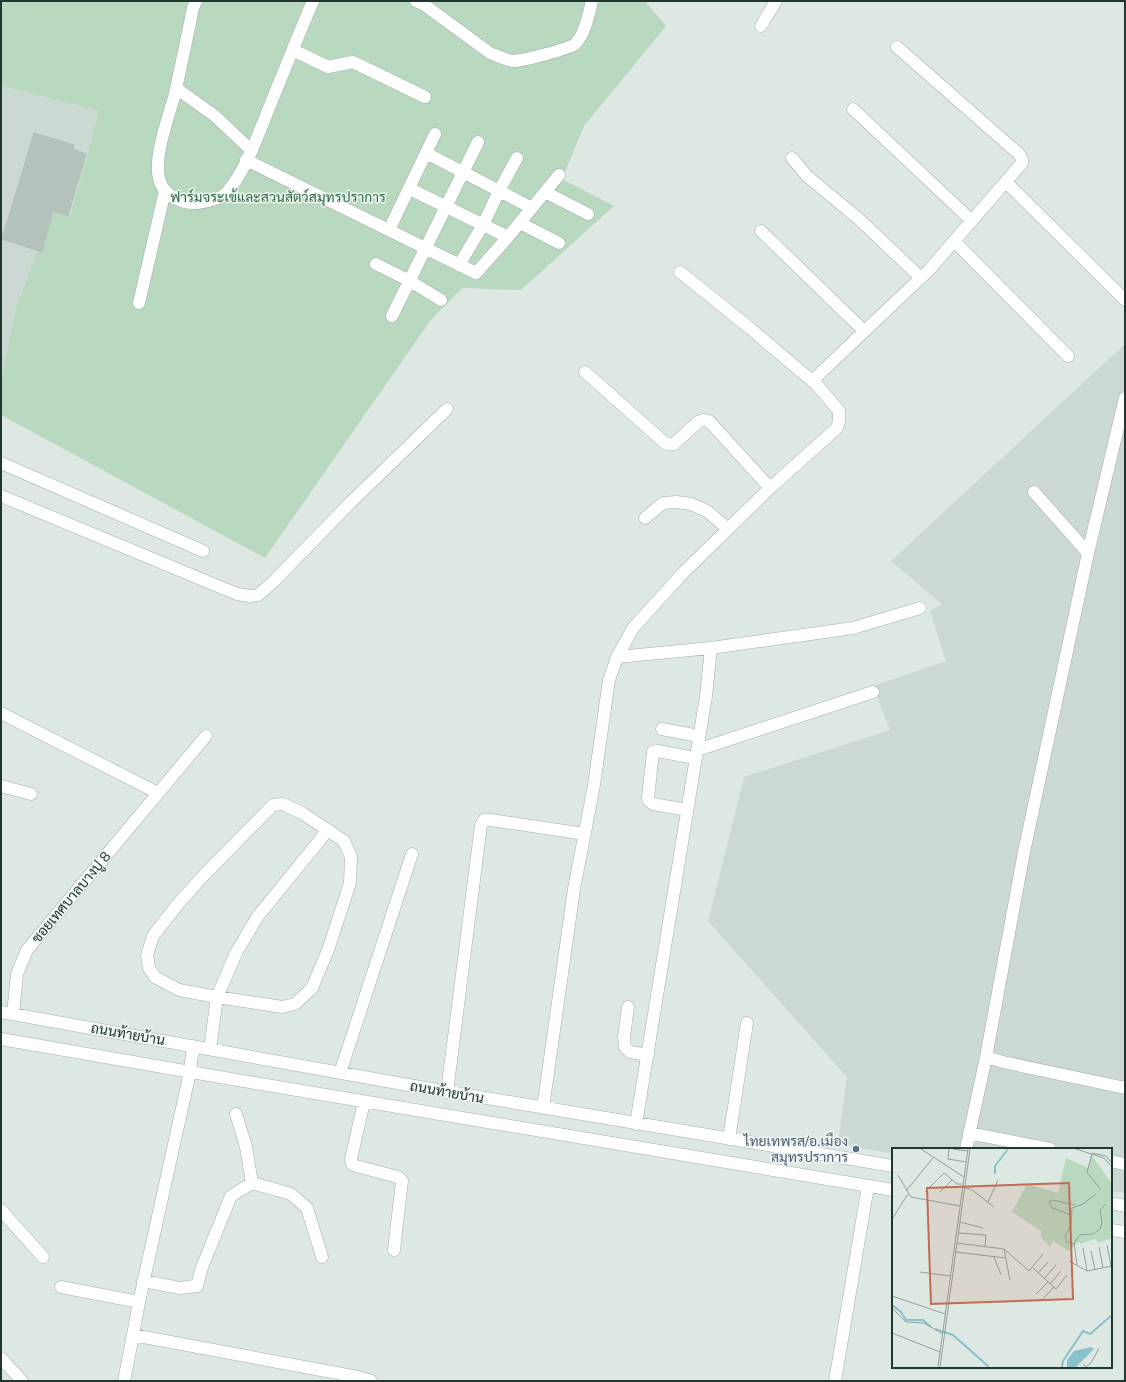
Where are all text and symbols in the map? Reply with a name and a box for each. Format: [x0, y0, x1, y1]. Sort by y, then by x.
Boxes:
park label: ฟาร์มจระเข้และสวนสัตว์สมุทรปราการ [170, 188, 386, 207]
street label: ซอยเทศบาลบางปู 8 [27, 848, 115, 947]
street label: ถนนท้ายบ้าน [89, 1019, 166, 1050]
street label: ถนนท้ายบ้าน [408, 1077, 485, 1108]
place label: ไทยเทพรส/อ.เมือง สมุทรปราการ [743, 1132, 848, 1167]
marker: ไทยเทพรส/อ.เมือง สมุทรปราการ [851, 1144, 861, 1154]
inset map [892, 1148, 1112, 1368]

